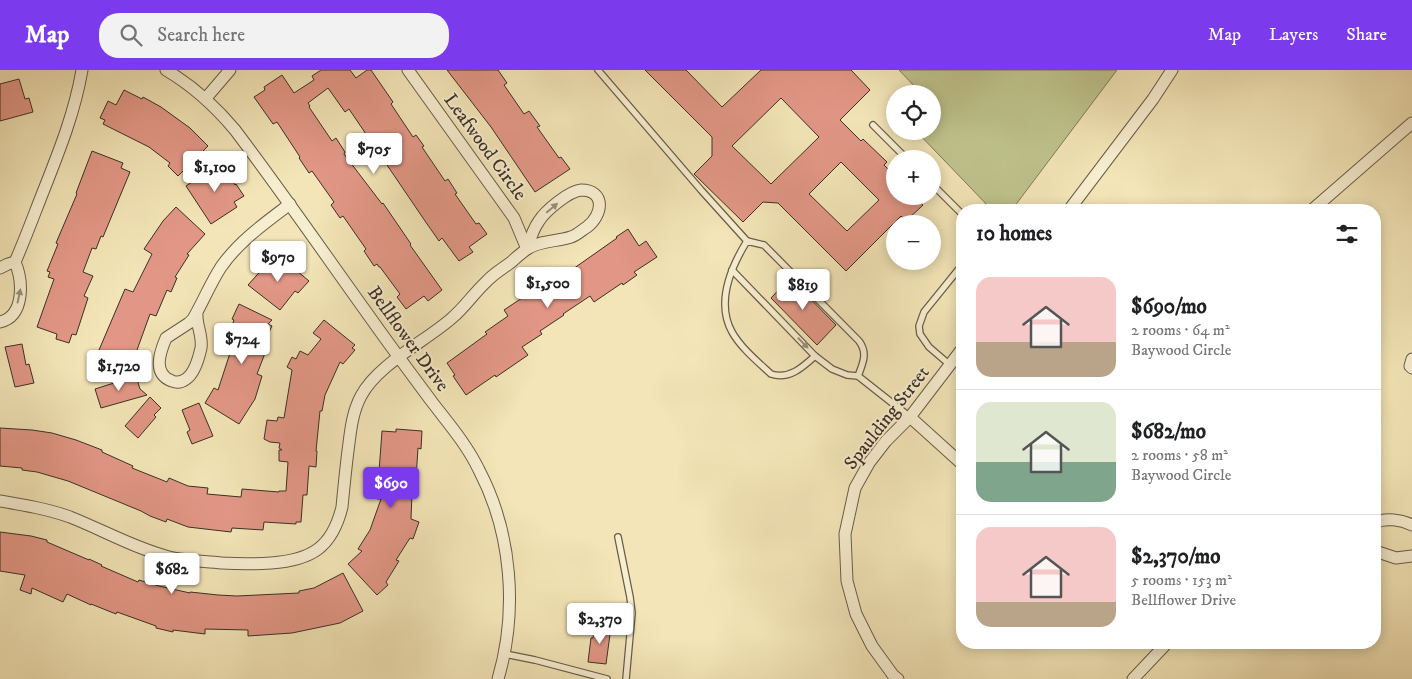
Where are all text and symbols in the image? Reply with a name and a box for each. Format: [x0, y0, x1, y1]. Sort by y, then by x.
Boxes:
search box [99, 13, 449, 58]
text: Map [25, 20, 69, 50]
icon: search [117, 21, 145, 49]
text: Search here [157, 24, 245, 47]
text: Map [1208, 24, 1241, 46]
text: Layers [1269, 24, 1318, 46]
text: Share [1346, 24, 1387, 46]
map controls [886, 85, 941, 270]
button: locate [886, 85, 941, 140]
street label: Leafwood Circle [439, 89, 531, 205]
pin: $705 [344, 132, 404, 175]
text: $705 [357, 139, 391, 159]
pin: $1,100 [174, 150, 256, 193]
button: + [886, 150, 941, 205]
text: $1,100 [194, 157, 236, 177]
one-way arrow [545, 203, 558, 214]
button: − [886, 215, 941, 270]
icon: filters [1333, 220, 1361, 248]
text: 10 homes [976, 221, 1052, 247]
pin: $970 [248, 240, 308, 283]
text: $970 [261, 247, 295, 267]
pin: $1,500 [507, 266, 589, 309]
pin: $819 [773, 268, 833, 311]
text: $1,500 [526, 273, 570, 293]
text: $819 [788, 275, 818, 295]
street label: Bellflower Drive [362, 282, 454, 396]
one-way arrow [15, 289, 23, 304]
text: $690/mo [1131, 294, 1207, 320]
icon: home [1016, 297, 1076, 357]
text: 2 rooms · 64 m² [1131, 320, 1230, 340]
pin: $724 [212, 322, 272, 365]
text: $724 [225, 329, 259, 349]
one-way arrow [797, 337, 809, 349]
text: Baywood Circle [1131, 340, 1231, 360]
pin: $1,720 [78, 350, 160, 392]
text: $1,720 [98, 356, 140, 376]
street label: Spaulding Street [839, 362, 935, 474]
text: $682/mo [1131, 419, 1206, 445]
icon: home [1016, 422, 1076, 482]
text: 2 rooms · 58 m² [1131, 445, 1228, 465]
text: Baywood Circle [1131, 465, 1231, 485]
pin: $690 [361, 466, 421, 509]
text: $690 [374, 473, 408, 493]
text: $2,370/mo [1131, 544, 1221, 570]
icon: home [1016, 547, 1076, 607]
pin: $682 [142, 552, 202, 595]
text: $682 [156, 559, 188, 579]
text: 5 rooms · 153 m² [1131, 570, 1232, 590]
text: Bellflower Drive [1131, 590, 1236, 610]
pin: $2,370 [559, 602, 641, 645]
text: $2,370 [578, 609, 622, 629]

